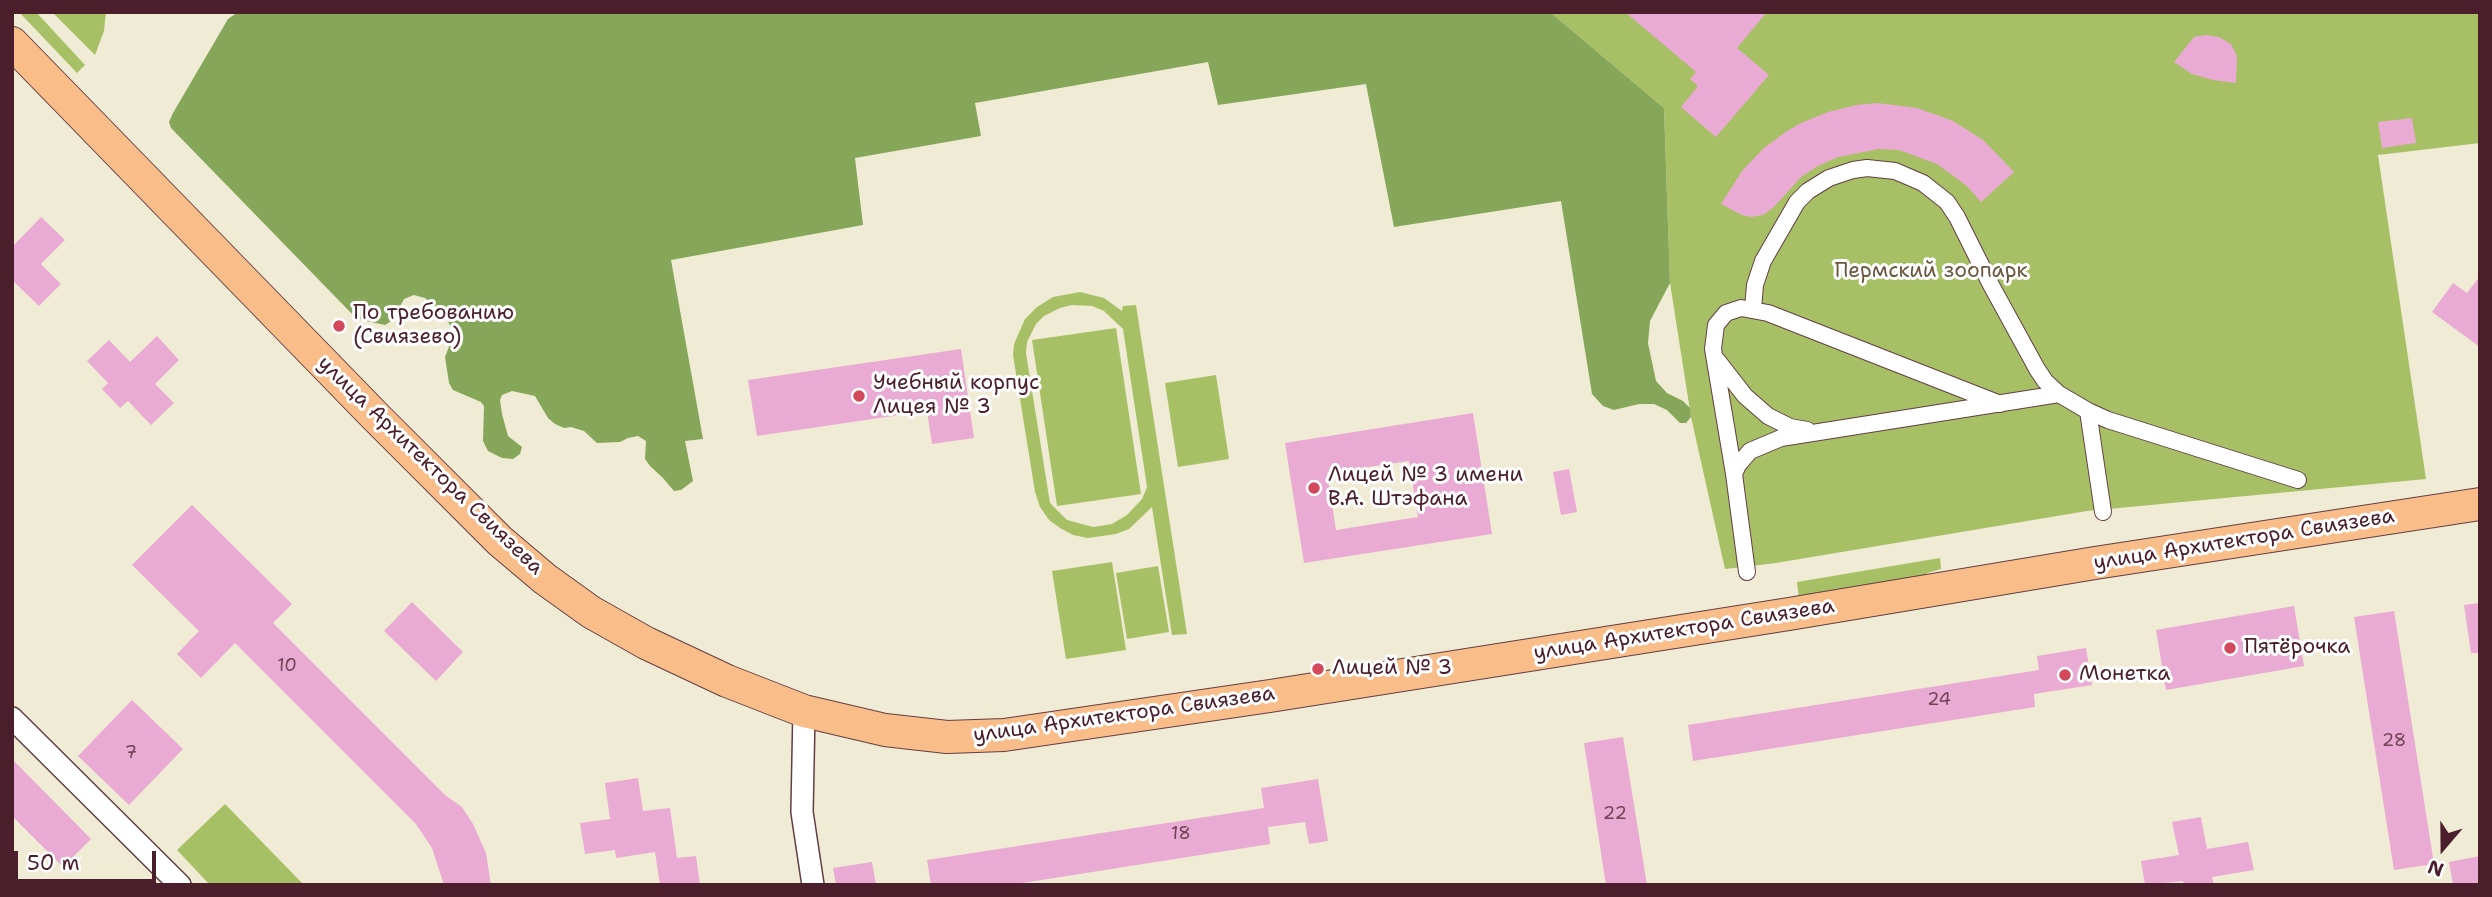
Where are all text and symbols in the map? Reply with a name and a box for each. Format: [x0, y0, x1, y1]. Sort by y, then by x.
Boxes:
park label: Пермский зоопарк [1834, 259, 2028, 285]
place label: По требованию (Свиязево) [353, 301, 514, 351]
marker: По требованию (Свиязево) [331, 318, 347, 334]
street label: улица Архитектора Свиязева [312, 351, 548, 581]
place label: Учебный корпус Лицея № 3 [873, 371, 1040, 421]
marker: Учебный корпус Лицея № 3 [851, 388, 867, 404]
place label: Лицей № 3 имени В.А. Штэфана [1328, 463, 1523, 513]
marker: Лицей № 3 имени В.А. Штэфана [1306, 480, 1322, 496]
street label: улица Архитектора Свиязева [2092, 504, 2396, 576]
street label: улица Архитектора Свиязева [1532, 594, 1836, 666]
place label: Пятёрочка [2244, 635, 2350, 661]
marker: Пятёрочка [2222, 640, 2238, 656]
house number: 10 [277, 655, 297, 677]
place label: Лицей № 3 [1332, 656, 1452, 682]
marker: Лицей № 3 [1310, 661, 1326, 677]
place label: Монетка [2079, 662, 2170, 688]
marker: Монетка [2057, 667, 2073, 683]
street label: улица Архитектора Свиязева [972, 681, 1276, 749]
house number: 24 [1927, 689, 1951, 711]
house number: 28 [2382, 730, 2406, 752]
house number: 7 [125, 742, 137, 764]
house number: 22 [1603, 803, 1627, 825]
north arrow [2408, 813, 2478, 883]
house number: 18 [1171, 823, 1191, 845]
scale bar [18, 838, 159, 882]
text: 50 m [27, 849, 80, 877]
text: N [2424, 854, 2447, 883]

